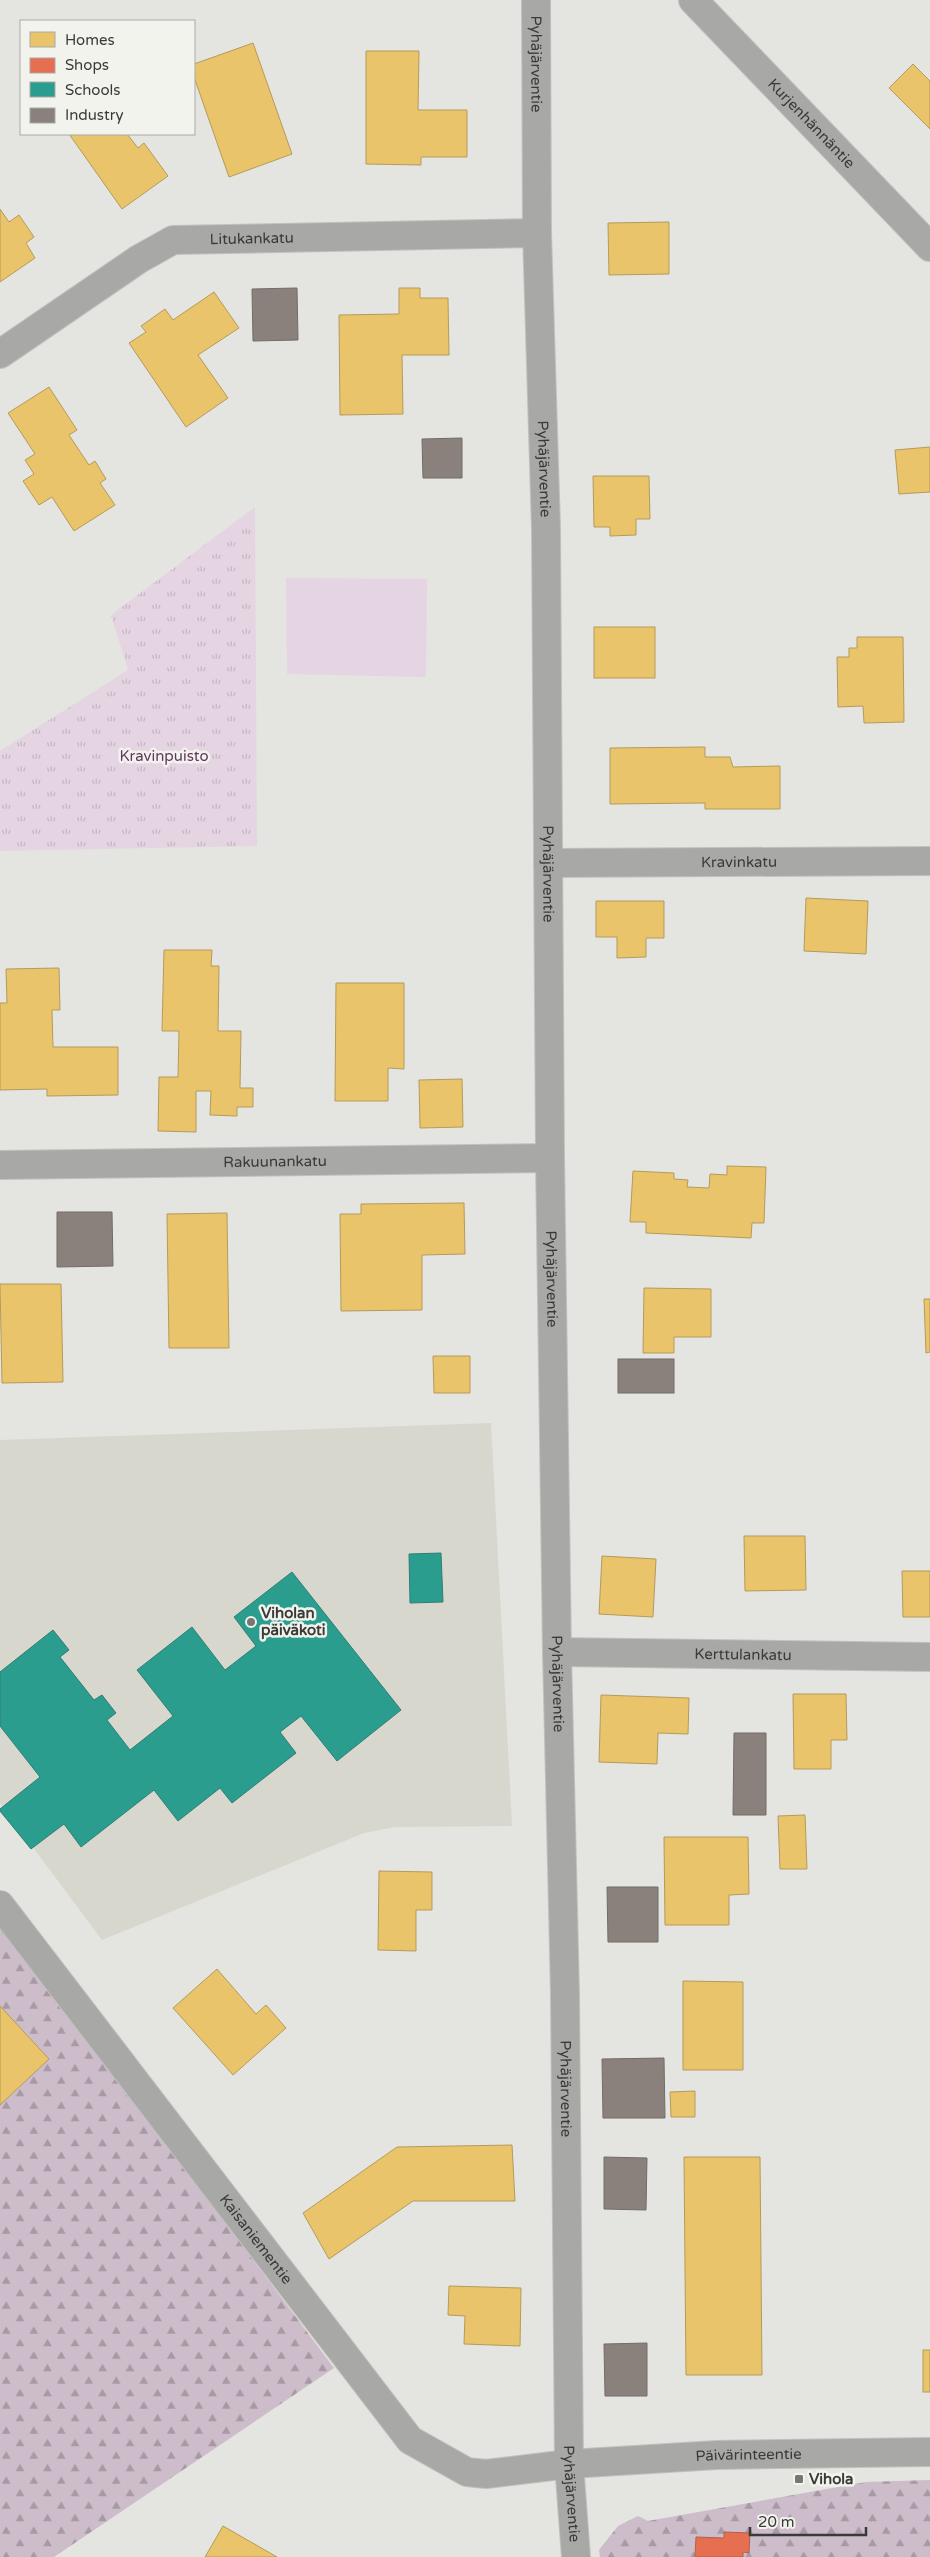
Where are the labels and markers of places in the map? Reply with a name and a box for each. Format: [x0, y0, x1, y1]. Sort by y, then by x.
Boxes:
place label: Viholan päiväkoti [261, 1604, 326, 1640]
marker: Viholan päiväkoti [245, 1616, 257, 1628]
place label: Vihola [809, 2470, 853, 2488]
marker: Vihola [793, 2473, 805, 2485]

